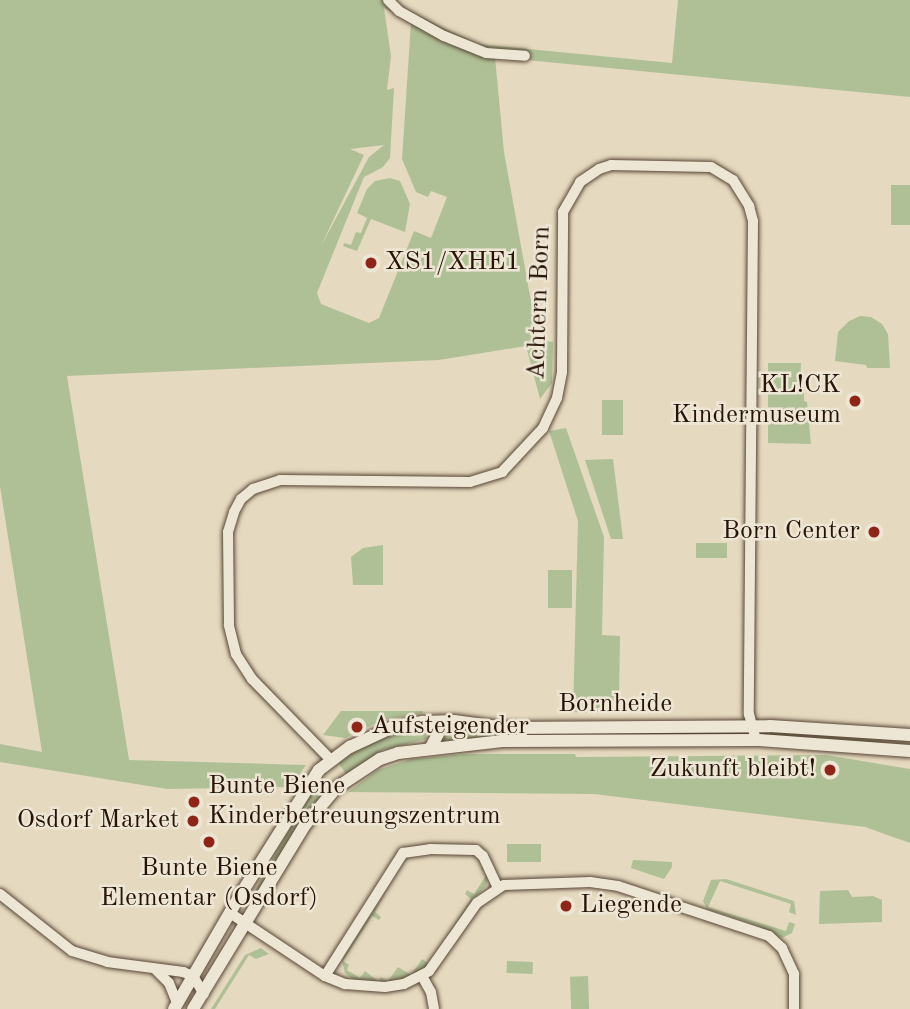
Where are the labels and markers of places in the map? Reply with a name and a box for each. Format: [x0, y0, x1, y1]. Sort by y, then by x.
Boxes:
place label: XS1/XHE1 [385, 247, 520, 279]
marker: XS1/XHE1 [363, 255, 379, 271]
place label: KL!CK Kindermuseum [672, 370, 841, 432]
marker: KL!CK Kindermuseum [847, 393, 863, 409]
place label: Born Center [722, 516, 860, 548]
marker: Born Center [866, 524, 882, 540]
place label: Aufsteigender [371, 711, 529, 743]
marker: Aufsteigender [349, 719, 365, 735]
place label: Zukunft bleibt! [650, 754, 816, 786]
marker: Zukunft bleibt! [822, 762, 838, 778]
place label: Bunte Biene Kinderbetreuungszentrum [208, 771, 501, 832]
marker: Bunte Biene Kinderbetreuungszentrum [186, 794, 202, 810]
place label: Osdorf Market [17, 805, 179, 837]
marker: Osdorf Market [185, 813, 201, 829]
marker: Bunte Biene Elementar (Osdorf) [201, 834, 217, 850]
place label: Bunte Biene Elementar (Osdorf) [100, 853, 318, 914]
place label: Liegende [580, 890, 682, 922]
marker: Liegende [558, 898, 574, 914]

